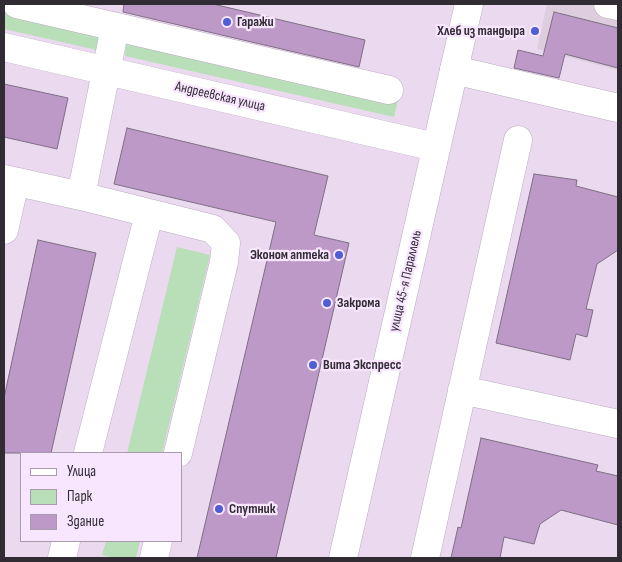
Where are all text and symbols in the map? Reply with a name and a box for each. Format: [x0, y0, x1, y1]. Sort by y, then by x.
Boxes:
place label: Гаражи [237, 14, 274, 30]
marker: Гаражи [221, 16, 233, 28]
place label: Хлеб из тандыра [437, 23, 525, 39]
marker: Хлеб из тандыра [529, 25, 541, 37]
street label: Андреевская улица [173, 78, 267, 116]
street label: улица 45-я Параллель [386, 229, 426, 333]
place label: Эконом аптека [250, 247, 329, 263]
marker: Эконом аптека [333, 249, 345, 261]
place label: Закрома [337, 295, 380, 311]
marker: Закрома [321, 297, 333, 309]
place label: Вита Экспресс [323, 357, 402, 373]
marker: Вита Экспресс [307, 359, 319, 371]
legend [20, 452, 182, 542]
text: Улица [67, 462, 96, 481]
text: Парк [67, 487, 92, 506]
place label: Спутник [229, 501, 276, 517]
marker: Спутник [213, 503, 225, 515]
text: Здание [67, 512, 104, 531]

